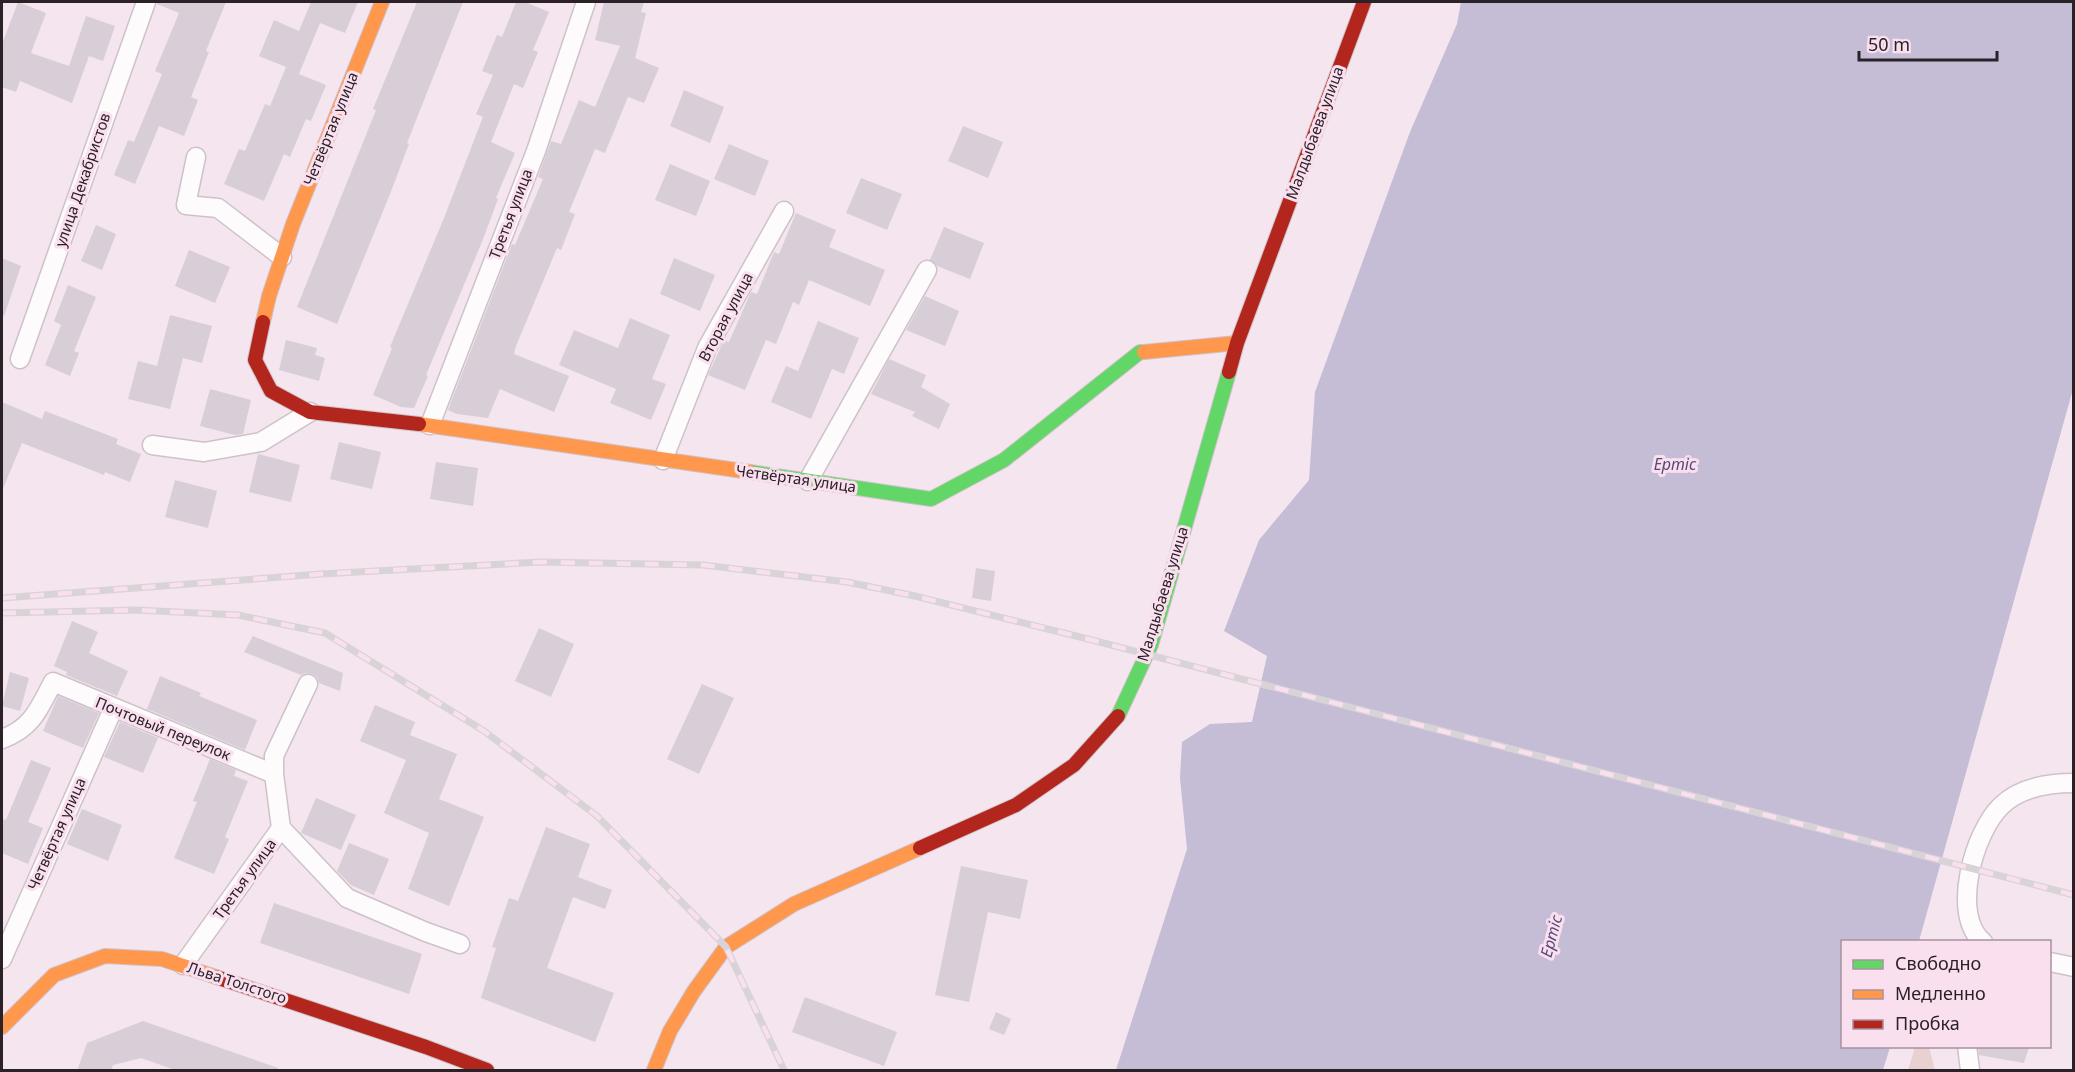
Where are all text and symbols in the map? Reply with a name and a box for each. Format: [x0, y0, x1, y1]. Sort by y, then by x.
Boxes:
scale bar [1859, 24, 1997, 62]
text: 50 m [1868, 32, 1910, 56]
street label: Малдыбаева улица [1281, 63, 1347, 202]
street label: Четвёртая улица [298, 69, 362, 189]
street label: улица Декабристов [50, 110, 114, 249]
street label: Третья улица [484, 166, 536, 262]
street label: Вторая улица [693, 269, 757, 365]
water label: Ертіс [1654, 453, 1697, 475]
street label: Четвёртая улица [735, 460, 858, 496]
street label: Малдыбаева улица [1132, 524, 1192, 664]
street label: Почтовый переулок [93, 692, 234, 764]
street label: Четвёртая улица [22, 774, 90, 893]
street label: Третья улица [208, 834, 280, 923]
water label: Ертіс [1535, 912, 1567, 959]
legend [1841, 940, 2051, 1048]
text: Свободно [1895, 951, 1981, 975]
street label: Льва Толстого [185, 957, 290, 1008]
text: Медленно [1895, 981, 1986, 1005]
text: Пробка [1895, 1011, 1960, 1035]

